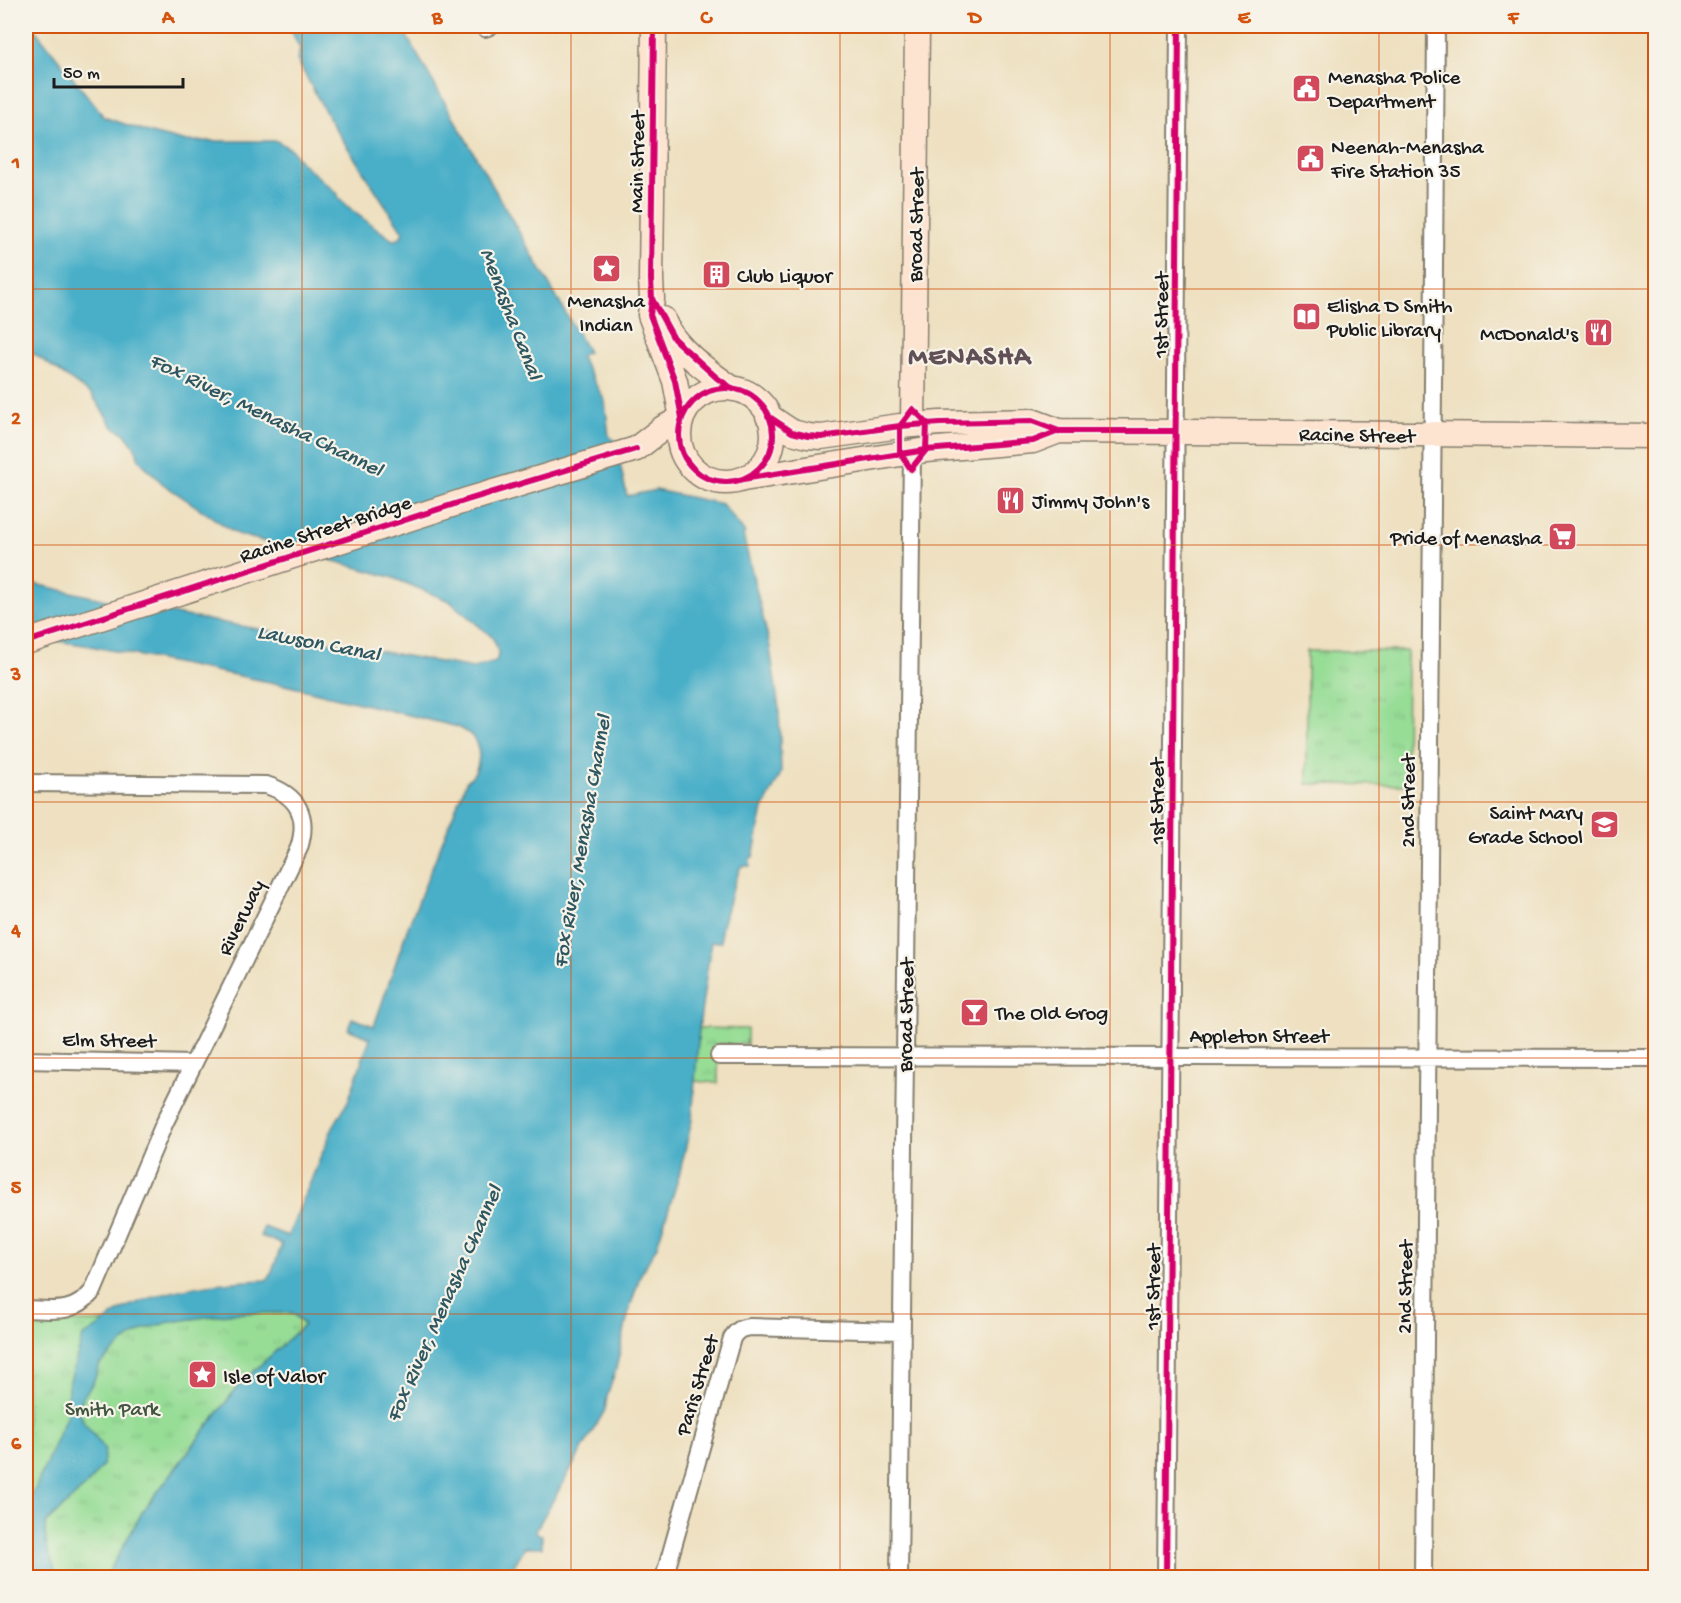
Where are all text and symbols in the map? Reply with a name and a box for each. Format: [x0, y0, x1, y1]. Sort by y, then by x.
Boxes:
text: A [161, 8, 176, 31]
text: B [431, 8, 443, 31]
text: C [700, 8, 714, 31]
text: D [966, 8, 982, 31]
text: E [1238, 8, 1252, 31]
text: F [1507, 8, 1520, 31]
scale bar [54, 51, 183, 89]
text: 50 m [63, 64, 100, 85]
place label: Menasha Police Department [1326, 67, 1461, 116]
public building icon: Menasha Police Department [1291, 72, 1323, 104]
street label: Main Street [626, 109, 653, 213]
place label: Neenah-Menasha Fire Station 35 [1330, 137, 1485, 186]
public building icon: Neenah-Menasha Fire Station 35 [1294, 142, 1326, 174]
text: 1 [11, 153, 20, 176]
street label: Broad Street [905, 165, 932, 283]
water label: Menasha Canal [472, 245, 547, 385]
place icon: Menasha Indian [590, 253, 622, 285]
building icon: Club Liquor [700, 259, 732, 291]
place label: Club Liquor [737, 266, 833, 291]
street label: 1st Street [1150, 270, 1177, 359]
place label: Menasha Indian [567, 291, 646, 340]
place label: Elisha D Smith Public Library [1326, 296, 1453, 345]
library icon: Elisha D Smith Public Library [1290, 301, 1322, 333]
restaurant icon: McDonald's [1583, 317, 1615, 349]
place label: McDonald's [1480, 324, 1579, 349]
district label: MENASHA [908, 343, 1032, 375]
water label: Fox River, Menasha Channel [144, 349, 387, 485]
text: 2 [11, 409, 21, 432]
street label: Racine Street [1299, 424, 1418, 451]
restaurant icon: Jimmy John's [995, 484, 1027, 516]
street label: Racine Street Bridge [237, 491, 416, 571]
place label: Jimmy John's [1032, 491, 1150, 516]
supermarket icon: Pride of Menasha [1547, 521, 1579, 553]
place label: Pride of Menasha [1389, 528, 1543, 553]
water label: Lawson Canal [255, 620, 383, 670]
text: 3 [10, 665, 21, 688]
water label: Fox River, Menasha Channel [549, 712, 619, 970]
street label: 2nd Street [1398, 752, 1423, 848]
street label: 1st Street [1147, 756, 1172, 845]
place label: Saint Mary Grade School [1468, 803, 1583, 852]
school or university icon: Saint Mary Grade School [1588, 808, 1620, 840]
street label: Riverway [214, 876, 272, 961]
text: 4 [10, 921, 21, 944]
street label: Broad Street [895, 955, 922, 1073]
bar icon: The Old Grog [958, 996, 990, 1028]
place label: The Old Grog [994, 1003, 1108, 1028]
street label: Appleton Street [1190, 1026, 1331, 1051]
street label: Elm Street [62, 1029, 158, 1056]
text: 5 [11, 1178, 22, 1201]
water label: Fox River, Menasha Channel [382, 1181, 510, 1427]
street label: 2nd Street [1394, 1238, 1421, 1334]
street label: 1st Street [1142, 1242, 1169, 1331]
street label: Paris Street [672, 1330, 727, 1440]
place icon: Isle of Valor [186, 1359, 218, 1391]
place label: Isle of Valor [223, 1366, 326, 1391]
park label: Smith Park [65, 1399, 162, 1424]
text: 6 [11, 1434, 22, 1457]

